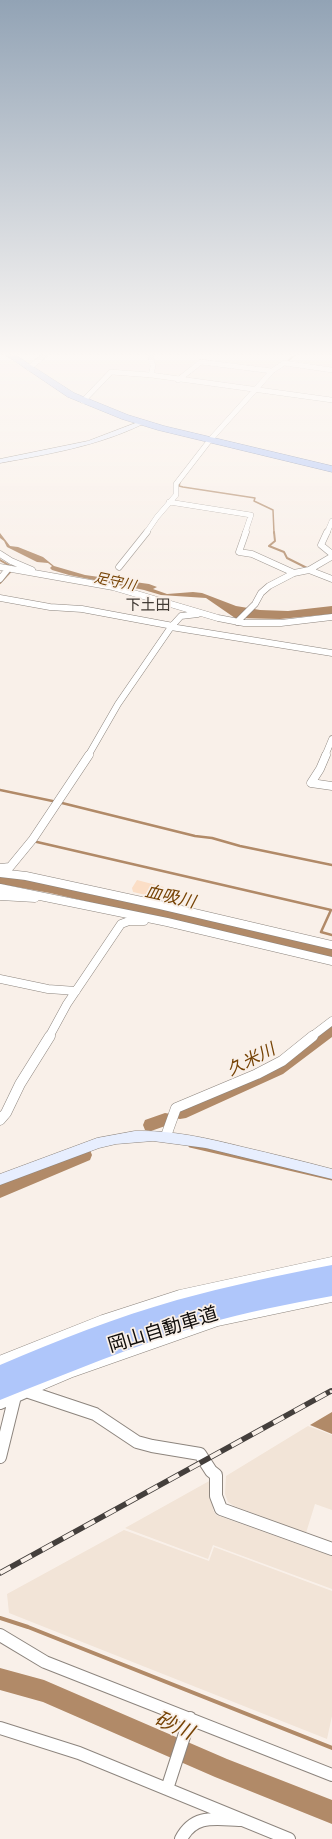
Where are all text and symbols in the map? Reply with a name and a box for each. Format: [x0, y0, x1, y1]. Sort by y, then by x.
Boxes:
water label: 足守川 [93, 569, 137, 595]
district label: 下土田 [126, 596, 170, 614]
water label: 血吸川 [143, 881, 197, 913]
water label: 久米川 [224, 1039, 278, 1081]
street label: 岡山自動車道 [105, 1302, 221, 1358]
water label: 砂川 [151, 1707, 197, 1745]

